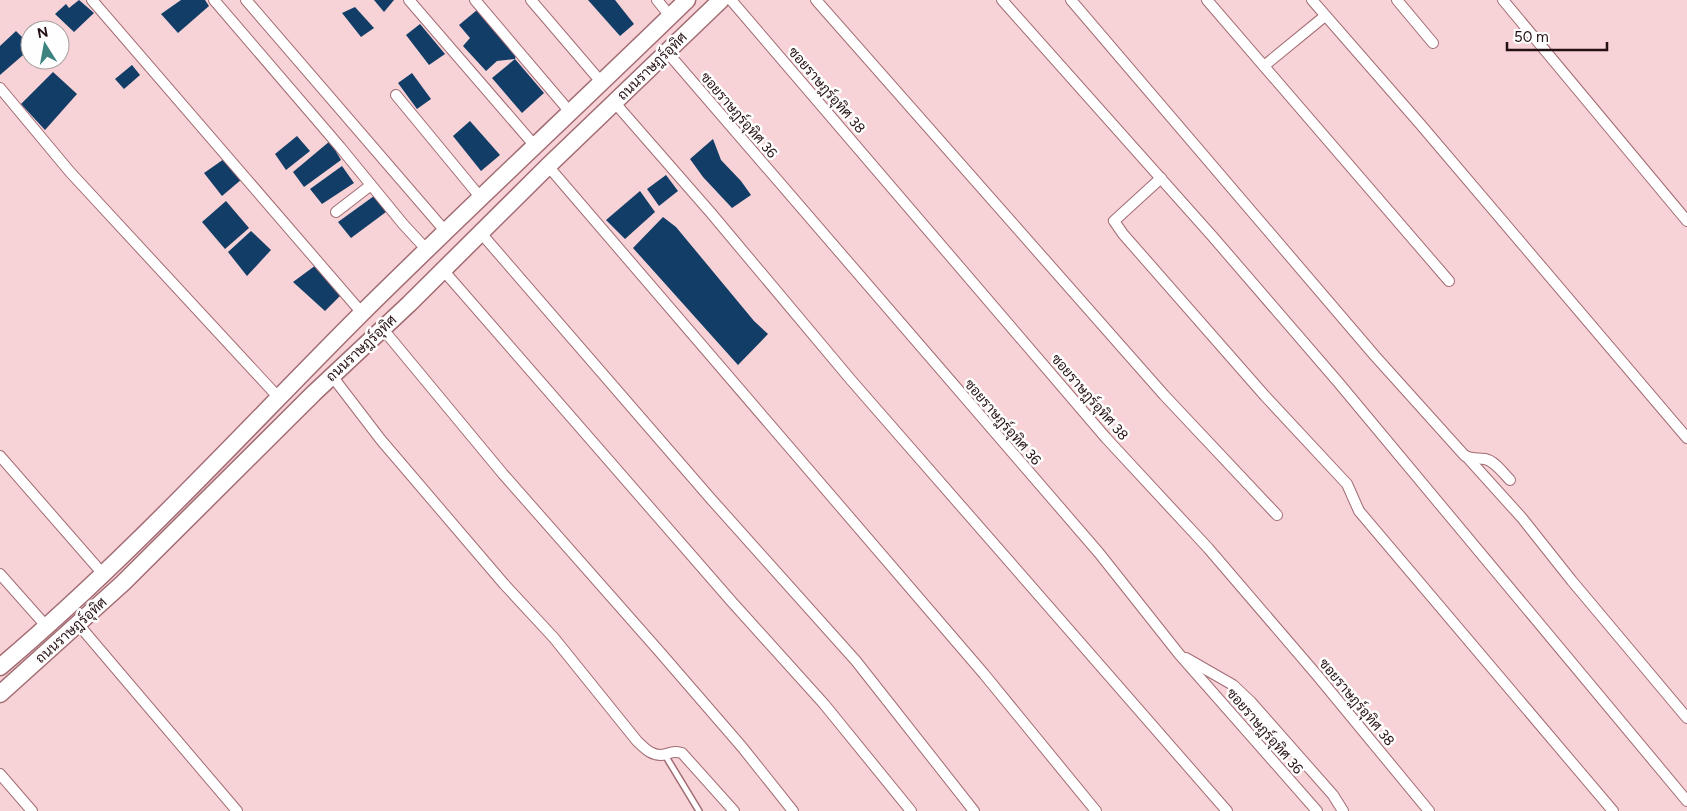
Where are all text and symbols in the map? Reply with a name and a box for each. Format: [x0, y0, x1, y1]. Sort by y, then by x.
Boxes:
north arrow [20, 20, 70, 70]
scale bar [1507, 20, 1607, 52]
text: N [36, 23, 50, 42]
street label: ถนนราษฎร์อุทิศ [613, 28, 691, 105]
text: 50 m [1514, 28, 1549, 46]
street label: ซอยราษฎร์อุทิศ 38 [784, 43, 869, 138]
street label: ซอยราษฎร์อุทิศ 36 [696, 68, 781, 162]
street label: ถนนราษฎร์อุทิศ [322, 311, 401, 386]
street label: ซอยราษฎร์อุทิศ 38 [1047, 350, 1132, 445]
street label: ซอยราษฎร์อุทิศ 36 [960, 375, 1045, 469]
street label: ถนนราษฎร์อุทิศ [31, 593, 111, 668]
street label: ซอยราษฎร์อุทิศ 38 [1314, 655, 1399, 750]
street label: ซอยราษฎร์อุทิศ 36 [1222, 684, 1307, 778]

